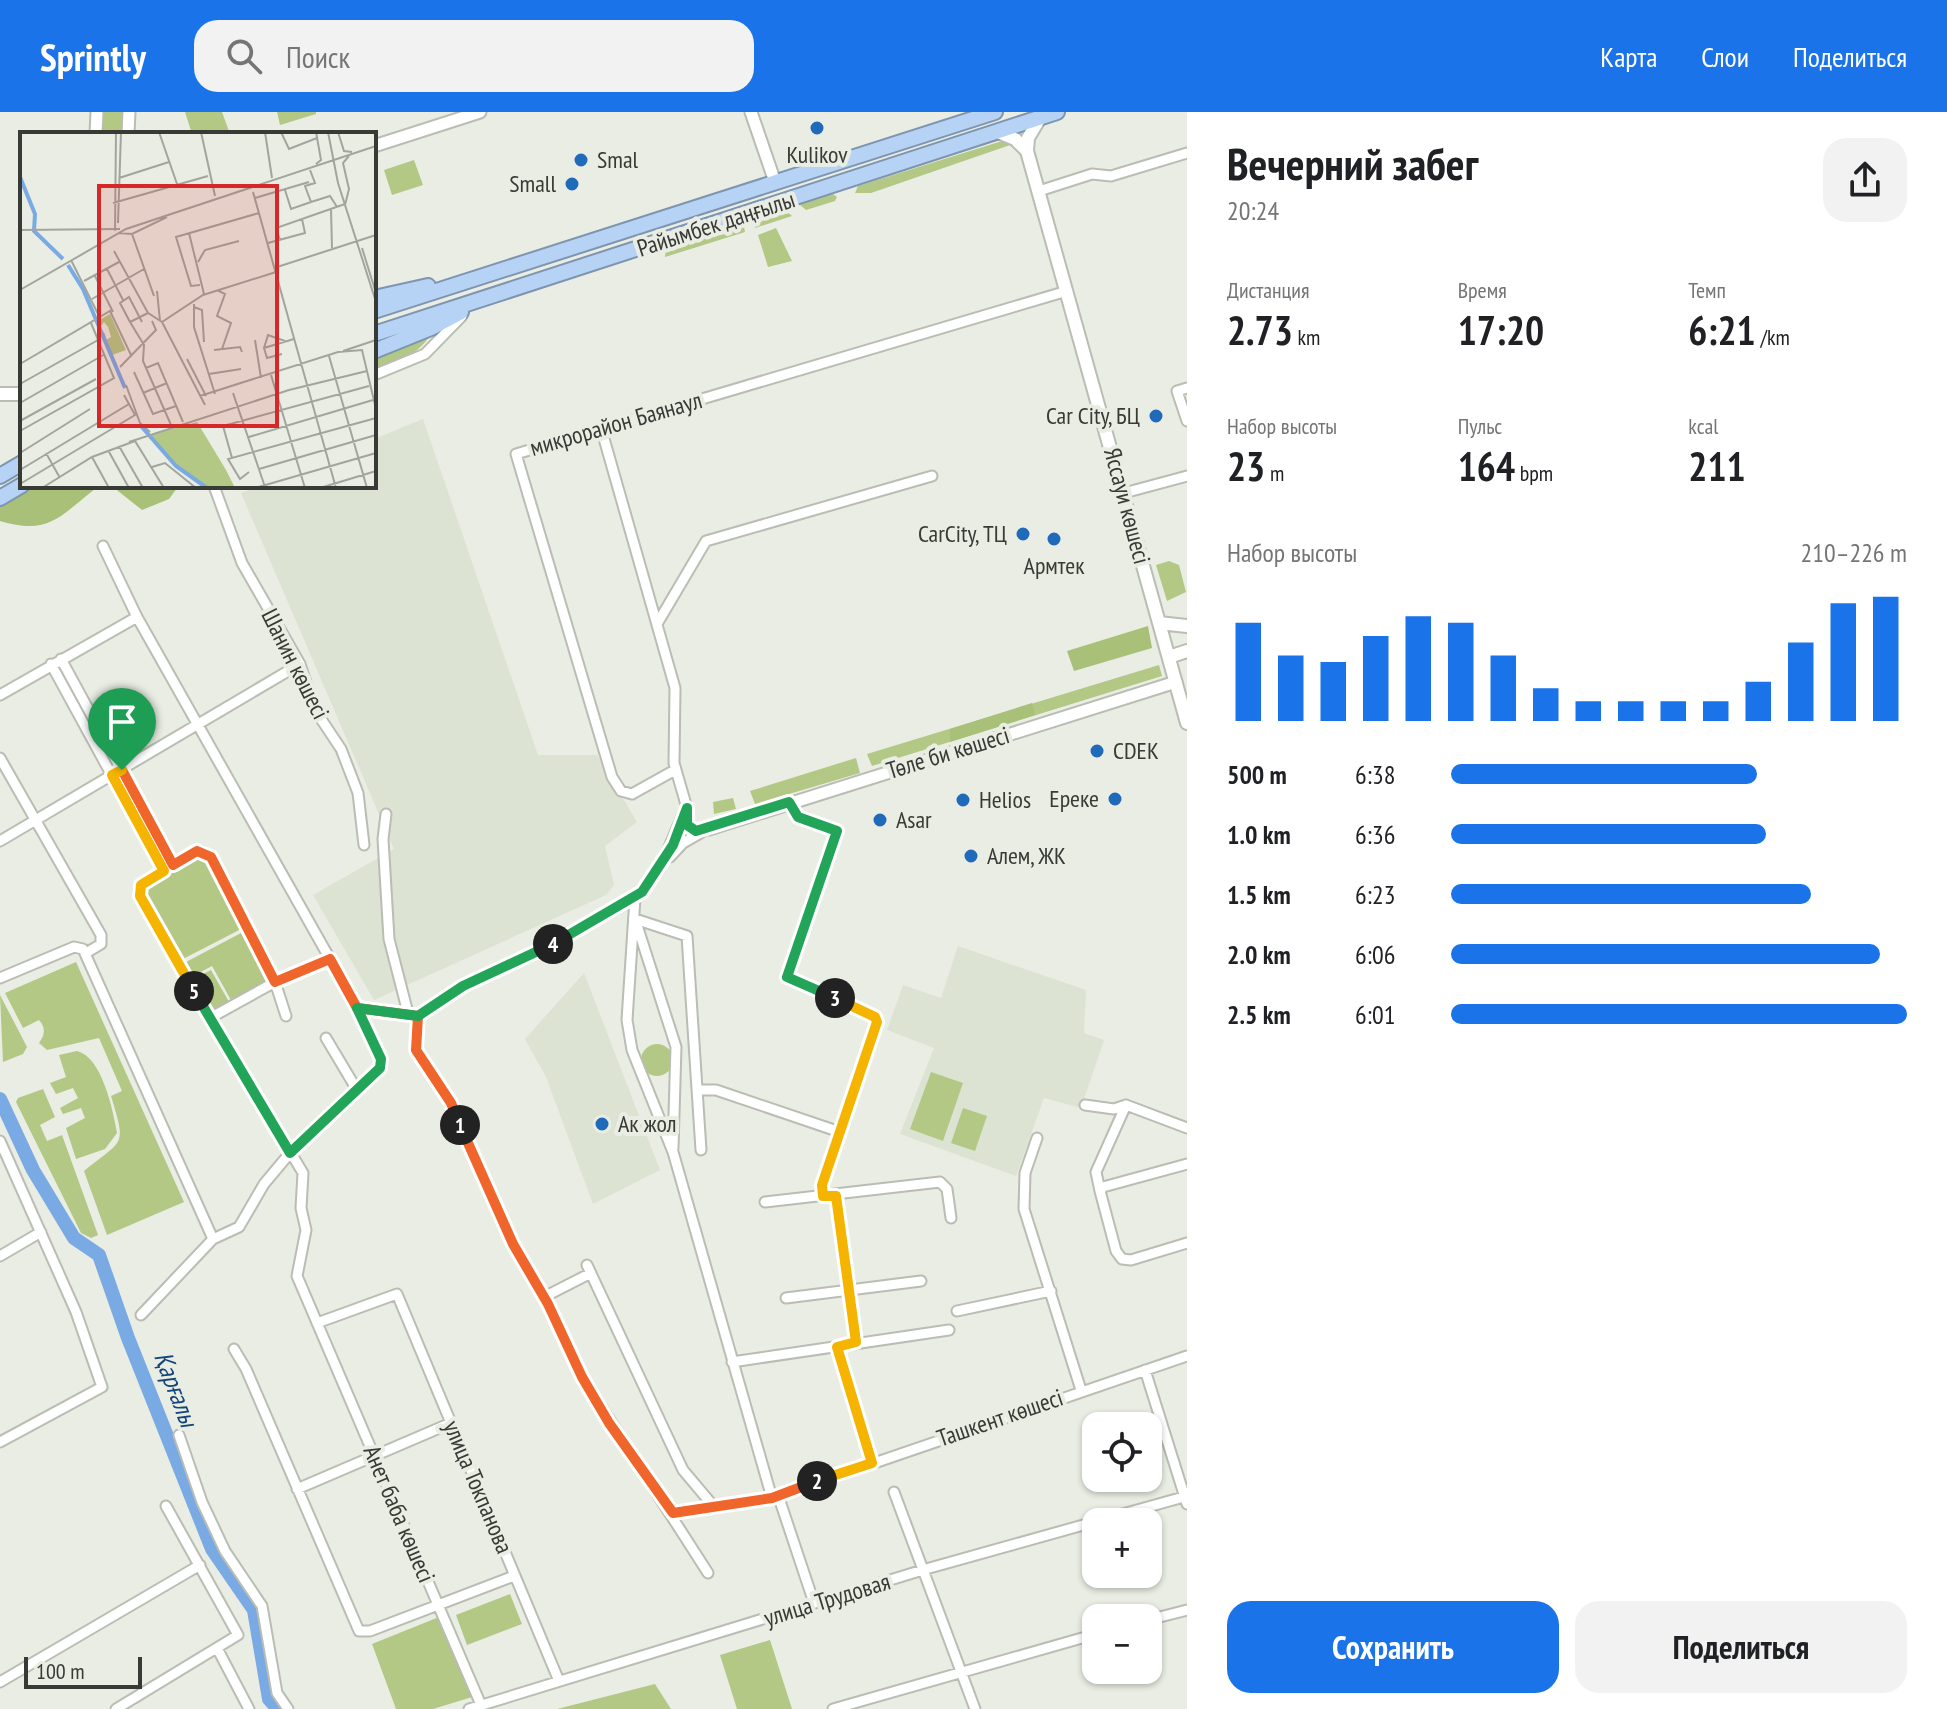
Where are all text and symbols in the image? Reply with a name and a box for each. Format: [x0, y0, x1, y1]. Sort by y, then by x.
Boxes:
search box [194, 20, 754, 92]
text: Sprintly [40, 32, 146, 81]
icon: search [222, 34, 266, 78]
text: Поиск [286, 37, 350, 76]
text: Карта [1600, 38, 1657, 75]
text: Слои [1701, 38, 1749, 75]
text: Поделиться [1793, 38, 1907, 75]
marker: Kulikov [808, 119, 826, 137]
inset map [20, 132, 376, 488]
text: Вечерний забег [1227, 135, 1478, 192]
button: share [1823, 138, 1907, 222]
place label: Kulikov [786, 139, 848, 170]
place label: Smal [597, 144, 638, 175]
marker: Smal [572, 151, 590, 169]
place label: Small [509, 168, 556, 199]
marker: Small [563, 175, 581, 193]
street label: Райымбек даңғылы [633, 183, 799, 264]
text: 20:24 [1227, 194, 1279, 227]
text: Дистанция [1227, 276, 1309, 304]
text: Время [1458, 276, 1507, 304]
text: Темп [1688, 276, 1726, 304]
text: 2.73 [1227, 304, 1293, 356]
text: 17:20 [1458, 304, 1544, 356]
text: 6:21 [1688, 304, 1756, 356]
text: km [1293, 323, 1320, 351]
text: /km [1756, 323, 1790, 351]
street label: микрорайон Баянаул [526, 384, 706, 463]
place label: Car City, БЦ [1046, 400, 1140, 431]
marker: Car City, БЦ [1147, 407, 1165, 425]
text: Набор высоты [1227, 412, 1337, 440]
text: Пульс [1458, 412, 1502, 440]
text: kcal [1688, 412, 1718, 440]
text: 23 [1227, 440, 1265, 492]
text: 164 [1458, 440, 1515, 492]
text: 211 [1688, 440, 1746, 492]
street label: Яссауи көшесі [1097, 444, 1158, 567]
text: m [1265, 459, 1284, 487]
text: bpm [1515, 459, 1553, 487]
place label: CarCity, ТЦ [918, 518, 1007, 549]
marker: CarCity, ТЦ [1014, 525, 1032, 543]
marker: Армтек [1045, 530, 1063, 548]
text: Набор высоты [1227, 536, 1357, 569]
text: 210–226 m [1801, 536, 1907, 569]
place label: Армтек [1024, 550, 1085, 581]
street label: Шанин көшесі [254, 603, 337, 724]
pin [88, 688, 156, 770]
icon: arrive [100, 700, 144, 744]
street label: Төле би көшесі [883, 719, 1013, 786]
place label: CDEK [1113, 735, 1159, 766]
marker: CDEK [1088, 742, 1106, 760]
text: 500 m [1227, 758, 1287, 791]
text: 6:38 [1355, 758, 1395, 791]
place label: Ереке [1049, 783, 1099, 814]
place label: Helios [979, 784, 1031, 815]
marker: Ереке [1106, 790, 1124, 808]
marker: Helios [954, 791, 972, 809]
place label: Asar [896, 804, 932, 835]
marker: Asar [871, 811, 889, 829]
text: 1.0 km [1227, 818, 1291, 851]
text: 6:36 [1355, 818, 1395, 851]
place label: Алем, ЖК [987, 840, 1066, 871]
marker: Алем, ЖК [962, 847, 980, 865]
text: 1.5 km [1227, 878, 1291, 911]
text: 6:23 [1355, 878, 1395, 911]
pin: 4 [533, 924, 573, 964]
text: 4 [548, 930, 558, 958]
text: 2.0 km [1227, 938, 1291, 971]
text: 6:06 [1355, 938, 1395, 971]
pin: 5 [174, 971, 214, 1011]
text: 5 [189, 977, 199, 1005]
pin: 3 [815, 978, 855, 1018]
text: 3 [830, 984, 840, 1012]
text: 2.5 km [1227, 998, 1291, 1031]
text: 6:01 [1355, 998, 1395, 1031]
pin: 1 [440, 1105, 480, 1145]
place label: Ак жол [618, 1108, 677, 1139]
text: 1 [455, 1111, 465, 1139]
marker: Ак жол [593, 1115, 611, 1133]
water label: Қарғалы [147, 1347, 207, 1433]
street label: Ташкент көшесі [933, 1382, 1067, 1454]
map controls [1082, 1412, 1162, 1684]
button: locate [1082, 1412, 1162, 1492]
street label: улица Токпанова [437, 1416, 520, 1558]
street label: Анет баба көшесі [357, 1441, 442, 1587]
pin: 2 [797, 1461, 837, 1501]
text: 2 [812, 1467, 822, 1495]
button: + [1082, 1508, 1162, 1588]
street label: улица Трудовая [760, 1566, 894, 1633]
button: Сохранить [1227, 1601, 1559, 1693]
button: Поделиться [1575, 1601, 1907, 1693]
button: − [1082, 1604, 1162, 1684]
scale bar [24, 1653, 142, 1689]
text: 100 m [36, 1657, 85, 1685]

